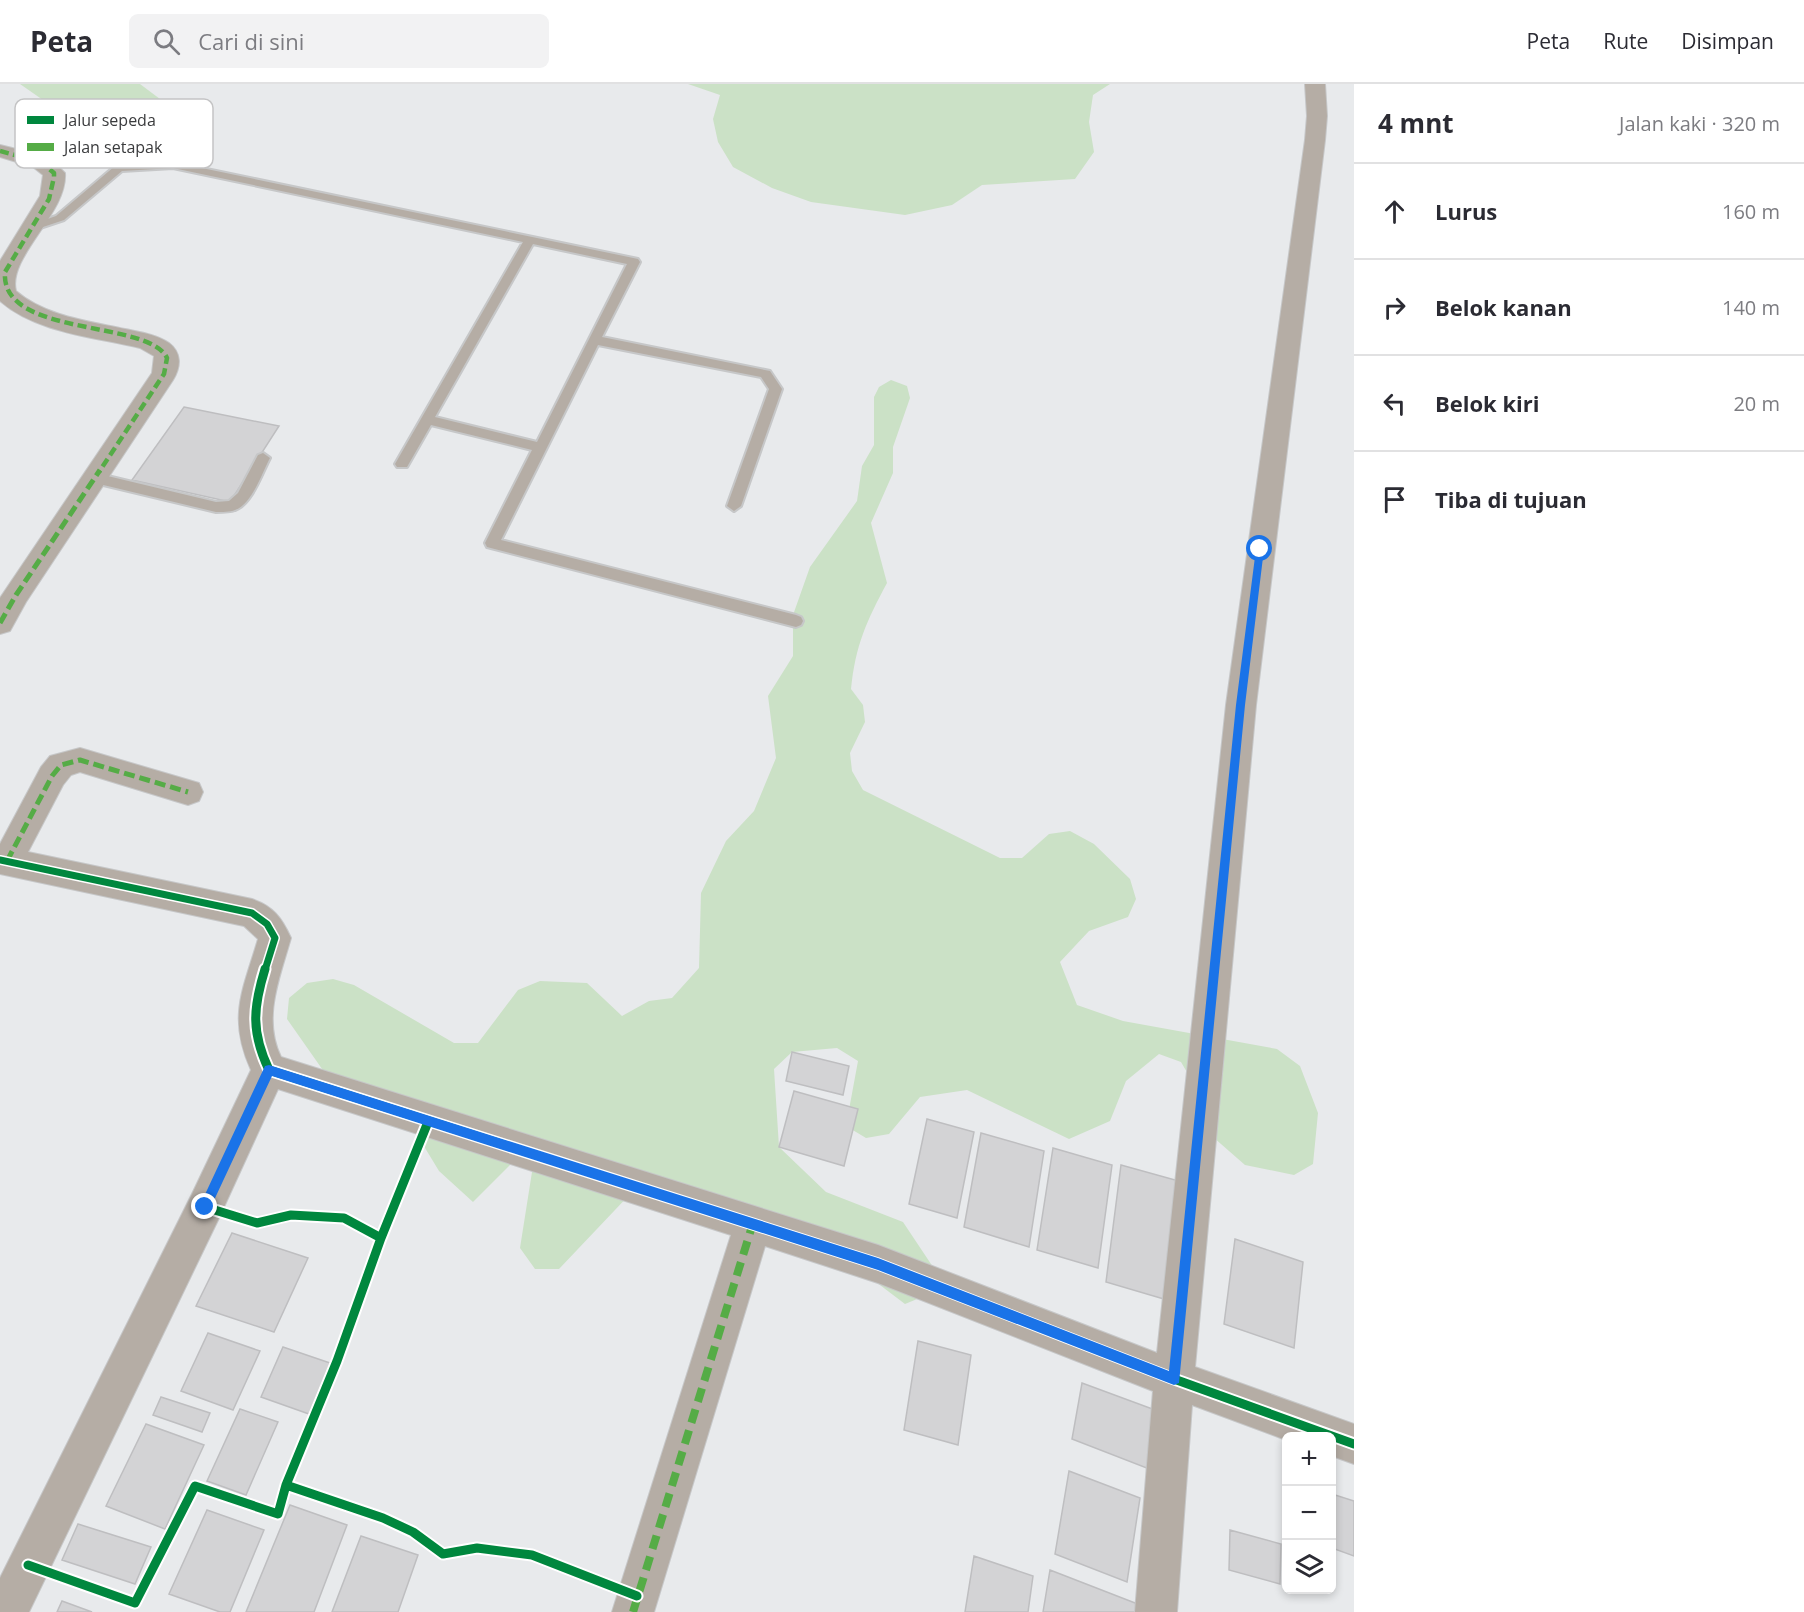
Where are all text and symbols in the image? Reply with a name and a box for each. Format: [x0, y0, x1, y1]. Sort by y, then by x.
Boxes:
search box [129, 14, 549, 68]
text: Peta [30, 22, 93, 60]
icon: search [150, 25, 183, 58]
text: Cari di sini [198, 26, 304, 56]
text: Peta [1527, 27, 1570, 55]
text: Rute [1603, 27, 1648, 55]
text: Disimpan [1681, 27, 1774, 55]
legend [15, 99, 213, 168]
text: 4 mnt [1378, 105, 1454, 141]
text: Jalur sepeda [62, 109, 156, 131]
text: Jalan kaki · 320 m [1619, 110, 1780, 137]
text: Jalan setapak [62, 136, 163, 158]
icon: ahead [1378, 195, 1411, 228]
text: Lurus [1435, 196, 1497, 226]
text: 160 m [1722, 198, 1780, 225]
icon: right [1378, 291, 1411, 324]
text: Belok kanan [1435, 292, 1572, 322]
text: 140 m [1722, 294, 1780, 321]
icon: left [1378, 387, 1411, 420]
text: Belok kiri [1435, 388, 1540, 418]
text: 20 m [1733, 390, 1780, 417]
icon: arrive [1378, 483, 1411, 516]
text: Tiba di tujuan [1435, 484, 1587, 514]
route start [1246, 535, 1272, 561]
route end [191, 1193, 217, 1219]
map controls [1282, 1432, 1336, 1594]
button: + [1282, 1432, 1336, 1486]
button: − [1282, 1486, 1336, 1540]
button: layers [1282, 1540, 1336, 1594]

